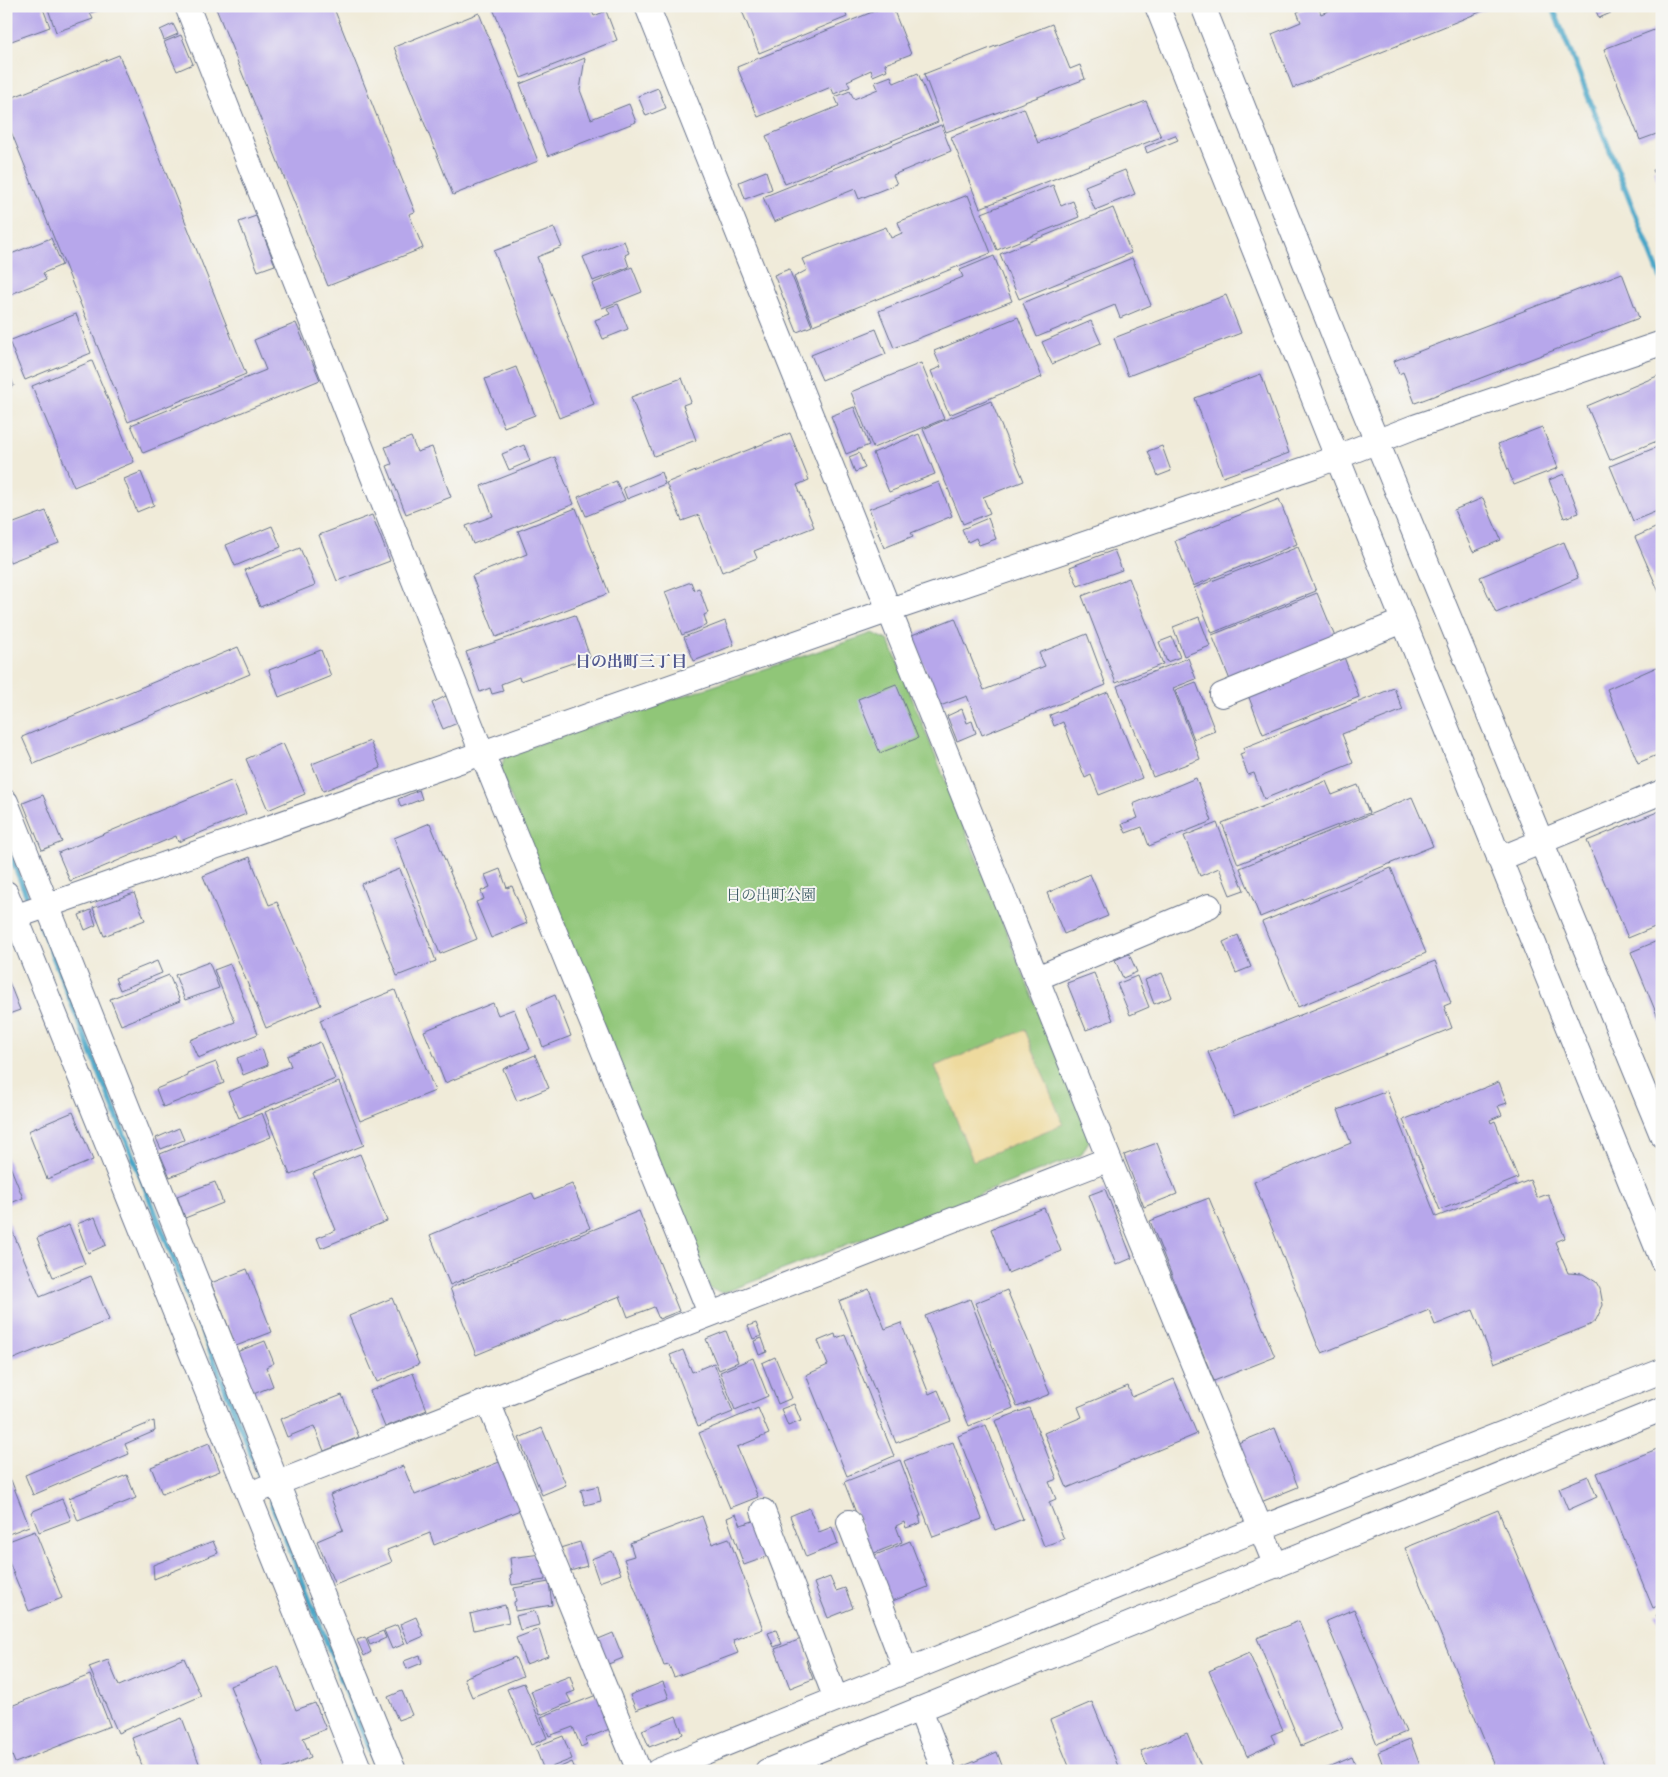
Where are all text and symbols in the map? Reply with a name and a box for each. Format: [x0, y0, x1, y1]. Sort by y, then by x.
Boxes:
district label: 日の出町三丁目 [575, 649, 687, 673]
park label: 日の出町公園 [726, 884, 816, 905]

